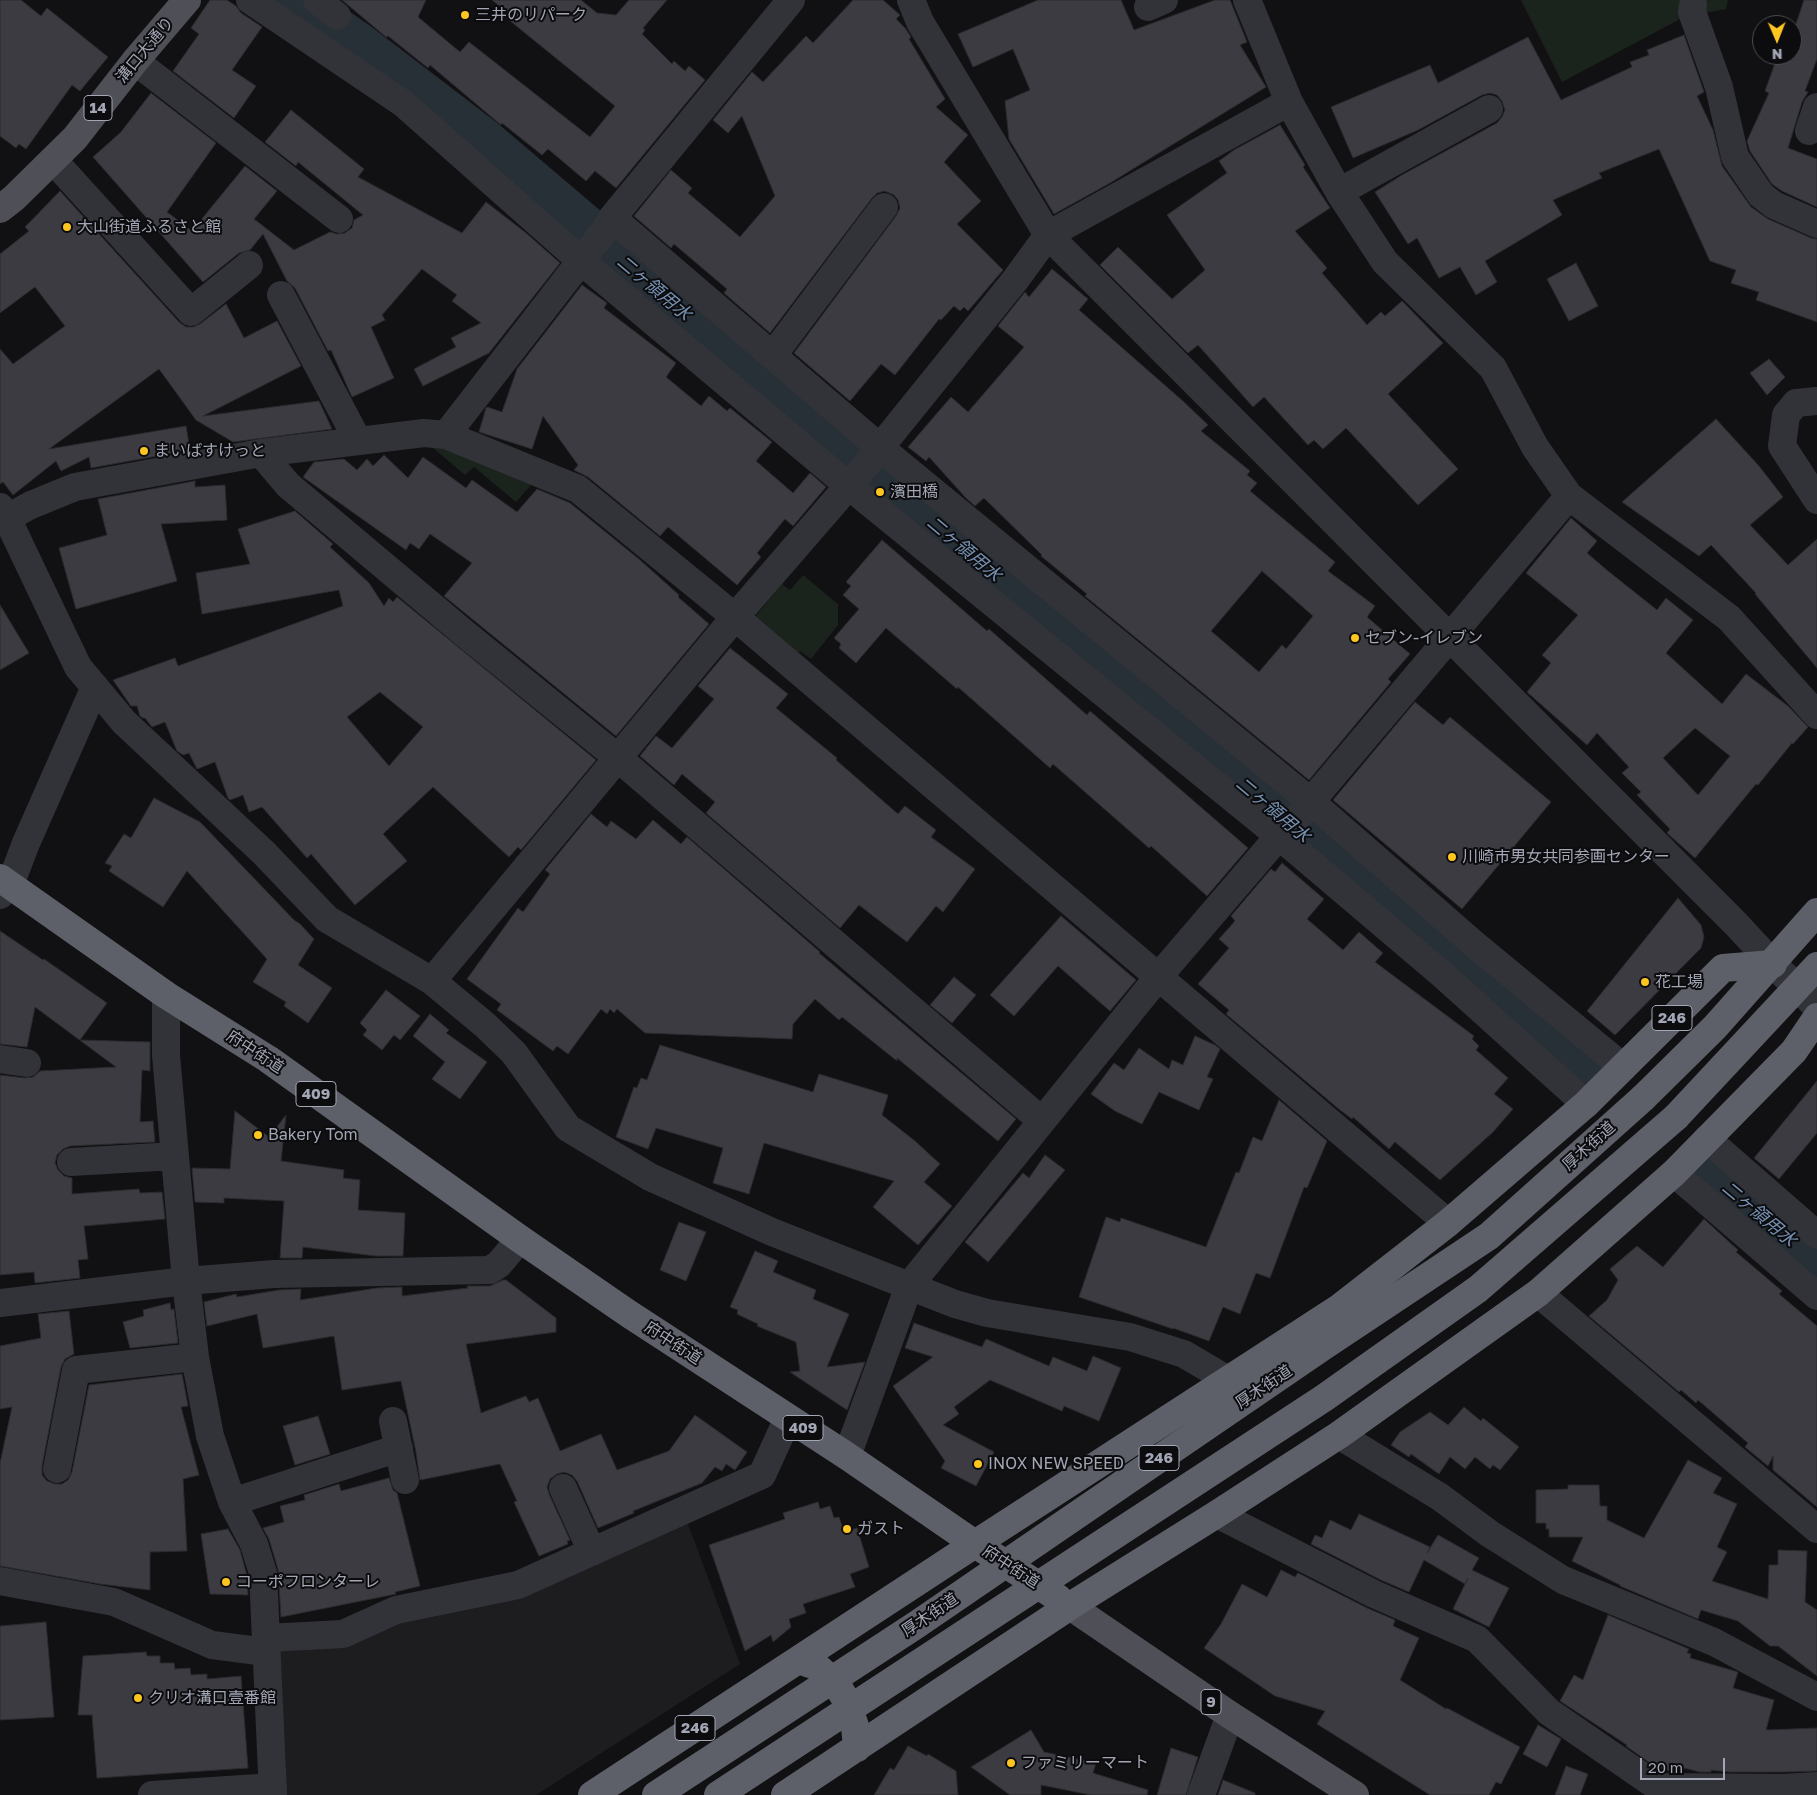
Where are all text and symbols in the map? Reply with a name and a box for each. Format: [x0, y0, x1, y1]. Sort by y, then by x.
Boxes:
place label: 三井のリパーク [475, 5, 587, 25]
marker: 三井のリパーク [459, 9, 471, 21]
street label: 溝口大通り [112, 13, 178, 87]
north arrow [1752, 15, 1802, 65]
text: N [1772, 46, 1783, 63]
road number: 14 [84, 96, 112, 120]
place label: 大山街道ふるさと館 [77, 217, 221, 237]
marker: 大山街道ふるさと館 [61, 221, 73, 233]
water label: 二ヶ領用水 [613, 251, 695, 325]
place label: まいばすけっと [154, 441, 266, 461]
marker: まいばすけっと [138, 445, 150, 457]
place label: 濱田橋 [890, 482, 938, 502]
marker: 濱田橋 [874, 486, 886, 498]
water label: 二ヶ領用水 [923, 512, 1005, 586]
place label: セブン-イレブン [1365, 628, 1483, 648]
marker: セブン-イレブン [1349, 632, 1361, 644]
water label: 二ヶ領用水 [1232, 773, 1314, 847]
place label: 川崎市男女共同参画センター [1462, 847, 1670, 867]
marker: 川崎市男女共同参画センター [1446, 851, 1458, 863]
place label: 花工場 [1655, 972, 1703, 992]
marker: 花工場 [1639, 976, 1651, 988]
road number: 246 [1652, 1006, 1692, 1030]
street label: 府中街道 [223, 1027, 287, 1077]
road number: 409 [296, 1082, 336, 1106]
street label: 厚木街道 [1559, 1117, 1619, 1175]
place label: Bakery Tom [268, 1125, 358, 1145]
marker: Bakery Tom [252, 1129, 264, 1141]
water label: 二ヶ領用水 [1718, 1177, 1800, 1251]
street label: 府中街道 [641, 1318, 705, 1368]
street label: 厚木街道 [1232, 1361, 1296, 1413]
road number: 409 [783, 1416, 823, 1440]
road number: 246 [1139, 1446, 1179, 1470]
place label: INOX NEW SPEED [988, 1454, 1124, 1474]
marker: INOX NEW SPEED [972, 1458, 984, 1470]
place label: ガスト [857, 1519, 905, 1539]
marker: ガスト [841, 1523, 853, 1535]
street label: 府中街道 [979, 1542, 1043, 1592]
place label: コーポフロンターレ [236, 1572, 380, 1592]
marker: コーポフロンターレ [220, 1576, 232, 1588]
street label: 厚木街道 [898, 1589, 962, 1641]
place label: クリオ溝口壹番館 [148, 1688, 276, 1708]
road number: 9 [1201, 1690, 1221, 1714]
marker: クリオ溝口壹番館 [132, 1692, 144, 1704]
road number: 246 [675, 1716, 715, 1740]
scale bar [1642, 1748, 1727, 1780]
place label: ファミリーマート [1021, 1753, 1149, 1773]
marker: ファミリーマート [1005, 1757, 1017, 1769]
text: 20 m [1648, 1758, 1683, 1776]

